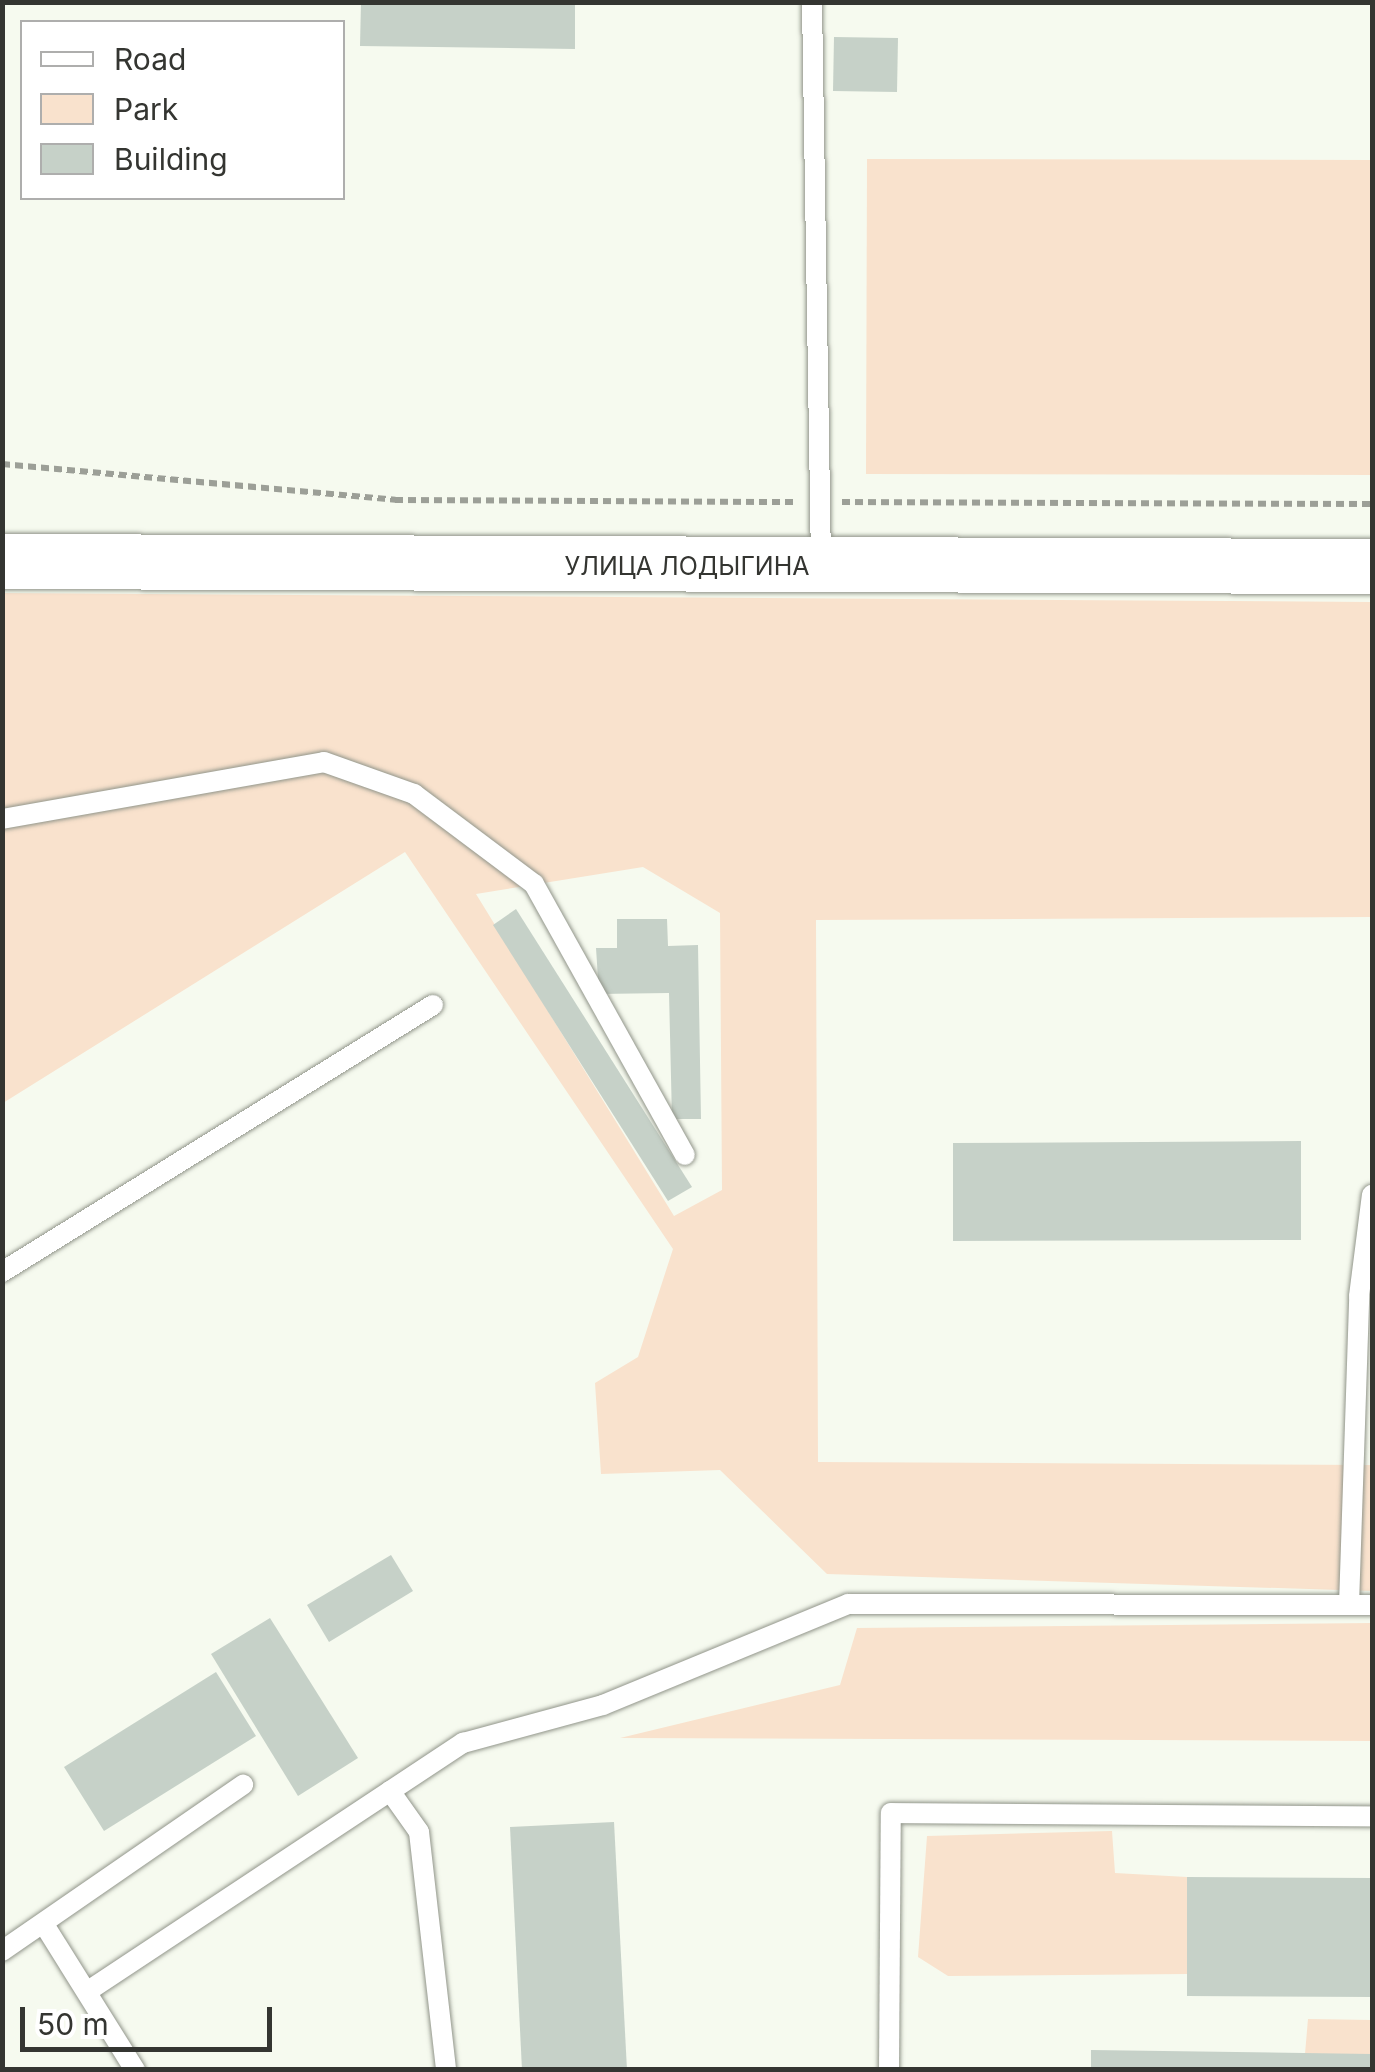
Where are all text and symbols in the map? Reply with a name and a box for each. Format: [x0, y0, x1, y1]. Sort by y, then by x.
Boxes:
legend [20, 20, 345, 200]
text: Road [114, 41, 186, 77]
text: Park [114, 91, 178, 127]
text: Building [114, 141, 228, 177]
street label: УЛИЦА ЛОДЫГИНА [564, 551, 810, 581]
scale bar [25, 1987, 278, 2049]
text: 50 m [37, 2006, 109, 2042]

